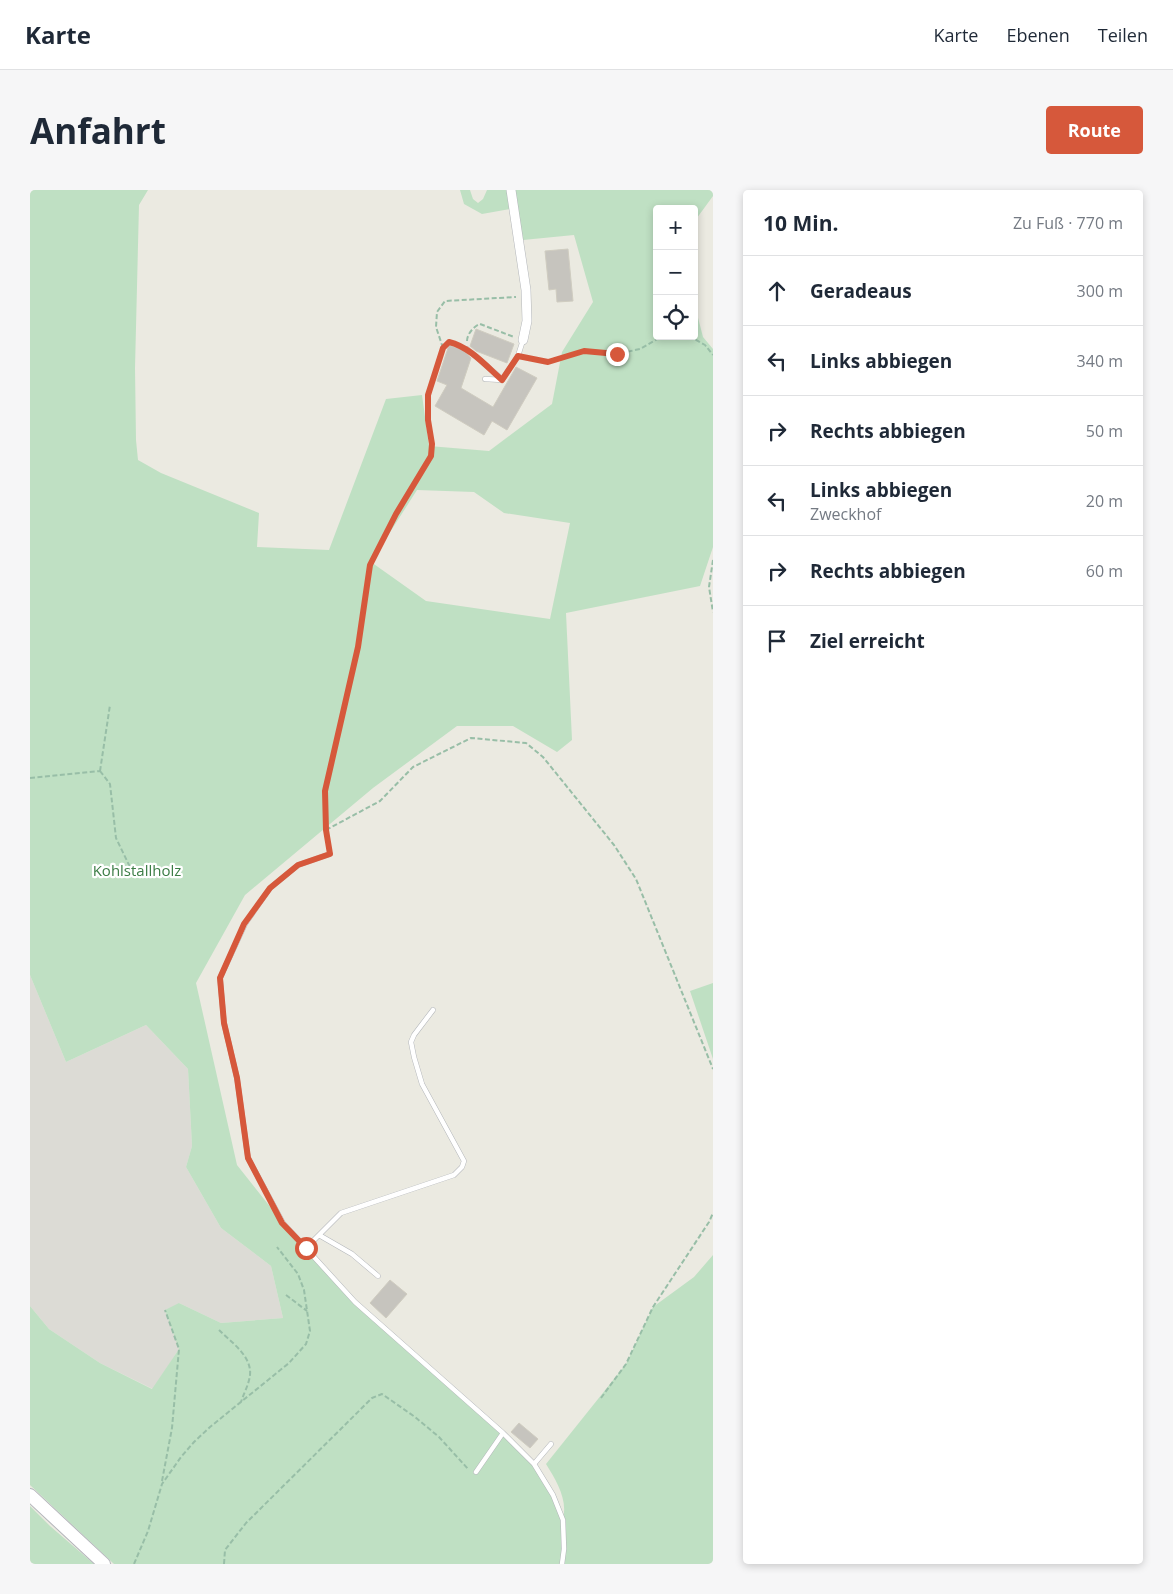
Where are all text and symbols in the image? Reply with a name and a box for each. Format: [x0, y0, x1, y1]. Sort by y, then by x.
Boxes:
text: Karte [25, 18, 91, 51]
text: Karte [934, 23, 978, 47]
text: Ebenen [1006, 23, 1070, 47]
text: Teilen [1098, 23, 1148, 47]
button: Route [1046, 106, 1143, 154]
text: Anfahrt [30, 107, 166, 154]
map controls [653, 205, 698, 340]
button: + [653, 205, 698, 250]
text: 10 Min. [763, 209, 838, 237]
text: Zu Fuß · 770 m [1013, 212, 1123, 234]
button: − [653, 250, 698, 295]
icon: ahead [763, 277, 791, 305]
text: Geradeaus [810, 278, 912, 304]
text: 300 m [1077, 280, 1123, 302]
button: locate [653, 295, 698, 340]
route end [606, 343, 629, 366]
icon: left [763, 347, 791, 375]
text: Links abbiegen [810, 348, 952, 374]
text: 340 m [1077, 350, 1123, 372]
icon: right [763, 417, 791, 445]
text: Rechts abbiegen [810, 418, 966, 444]
text: 50 m [1086, 420, 1123, 442]
text: Links abbiegen [810, 477, 952, 503]
icon: left [763, 487, 791, 515]
text: 20 m [1086, 490, 1123, 512]
text: Zweckhof [810, 503, 881, 525]
icon: right [763, 557, 791, 585]
text: Rechts abbiegen [810, 558, 966, 584]
text: 60 m [1086, 560, 1123, 582]
icon: arrive [763, 627, 791, 655]
text: Ziel erreicht [810, 628, 925, 654]
park label: Kohlstallholz [93, 860, 181, 880]
route start [295, 1237, 318, 1260]

